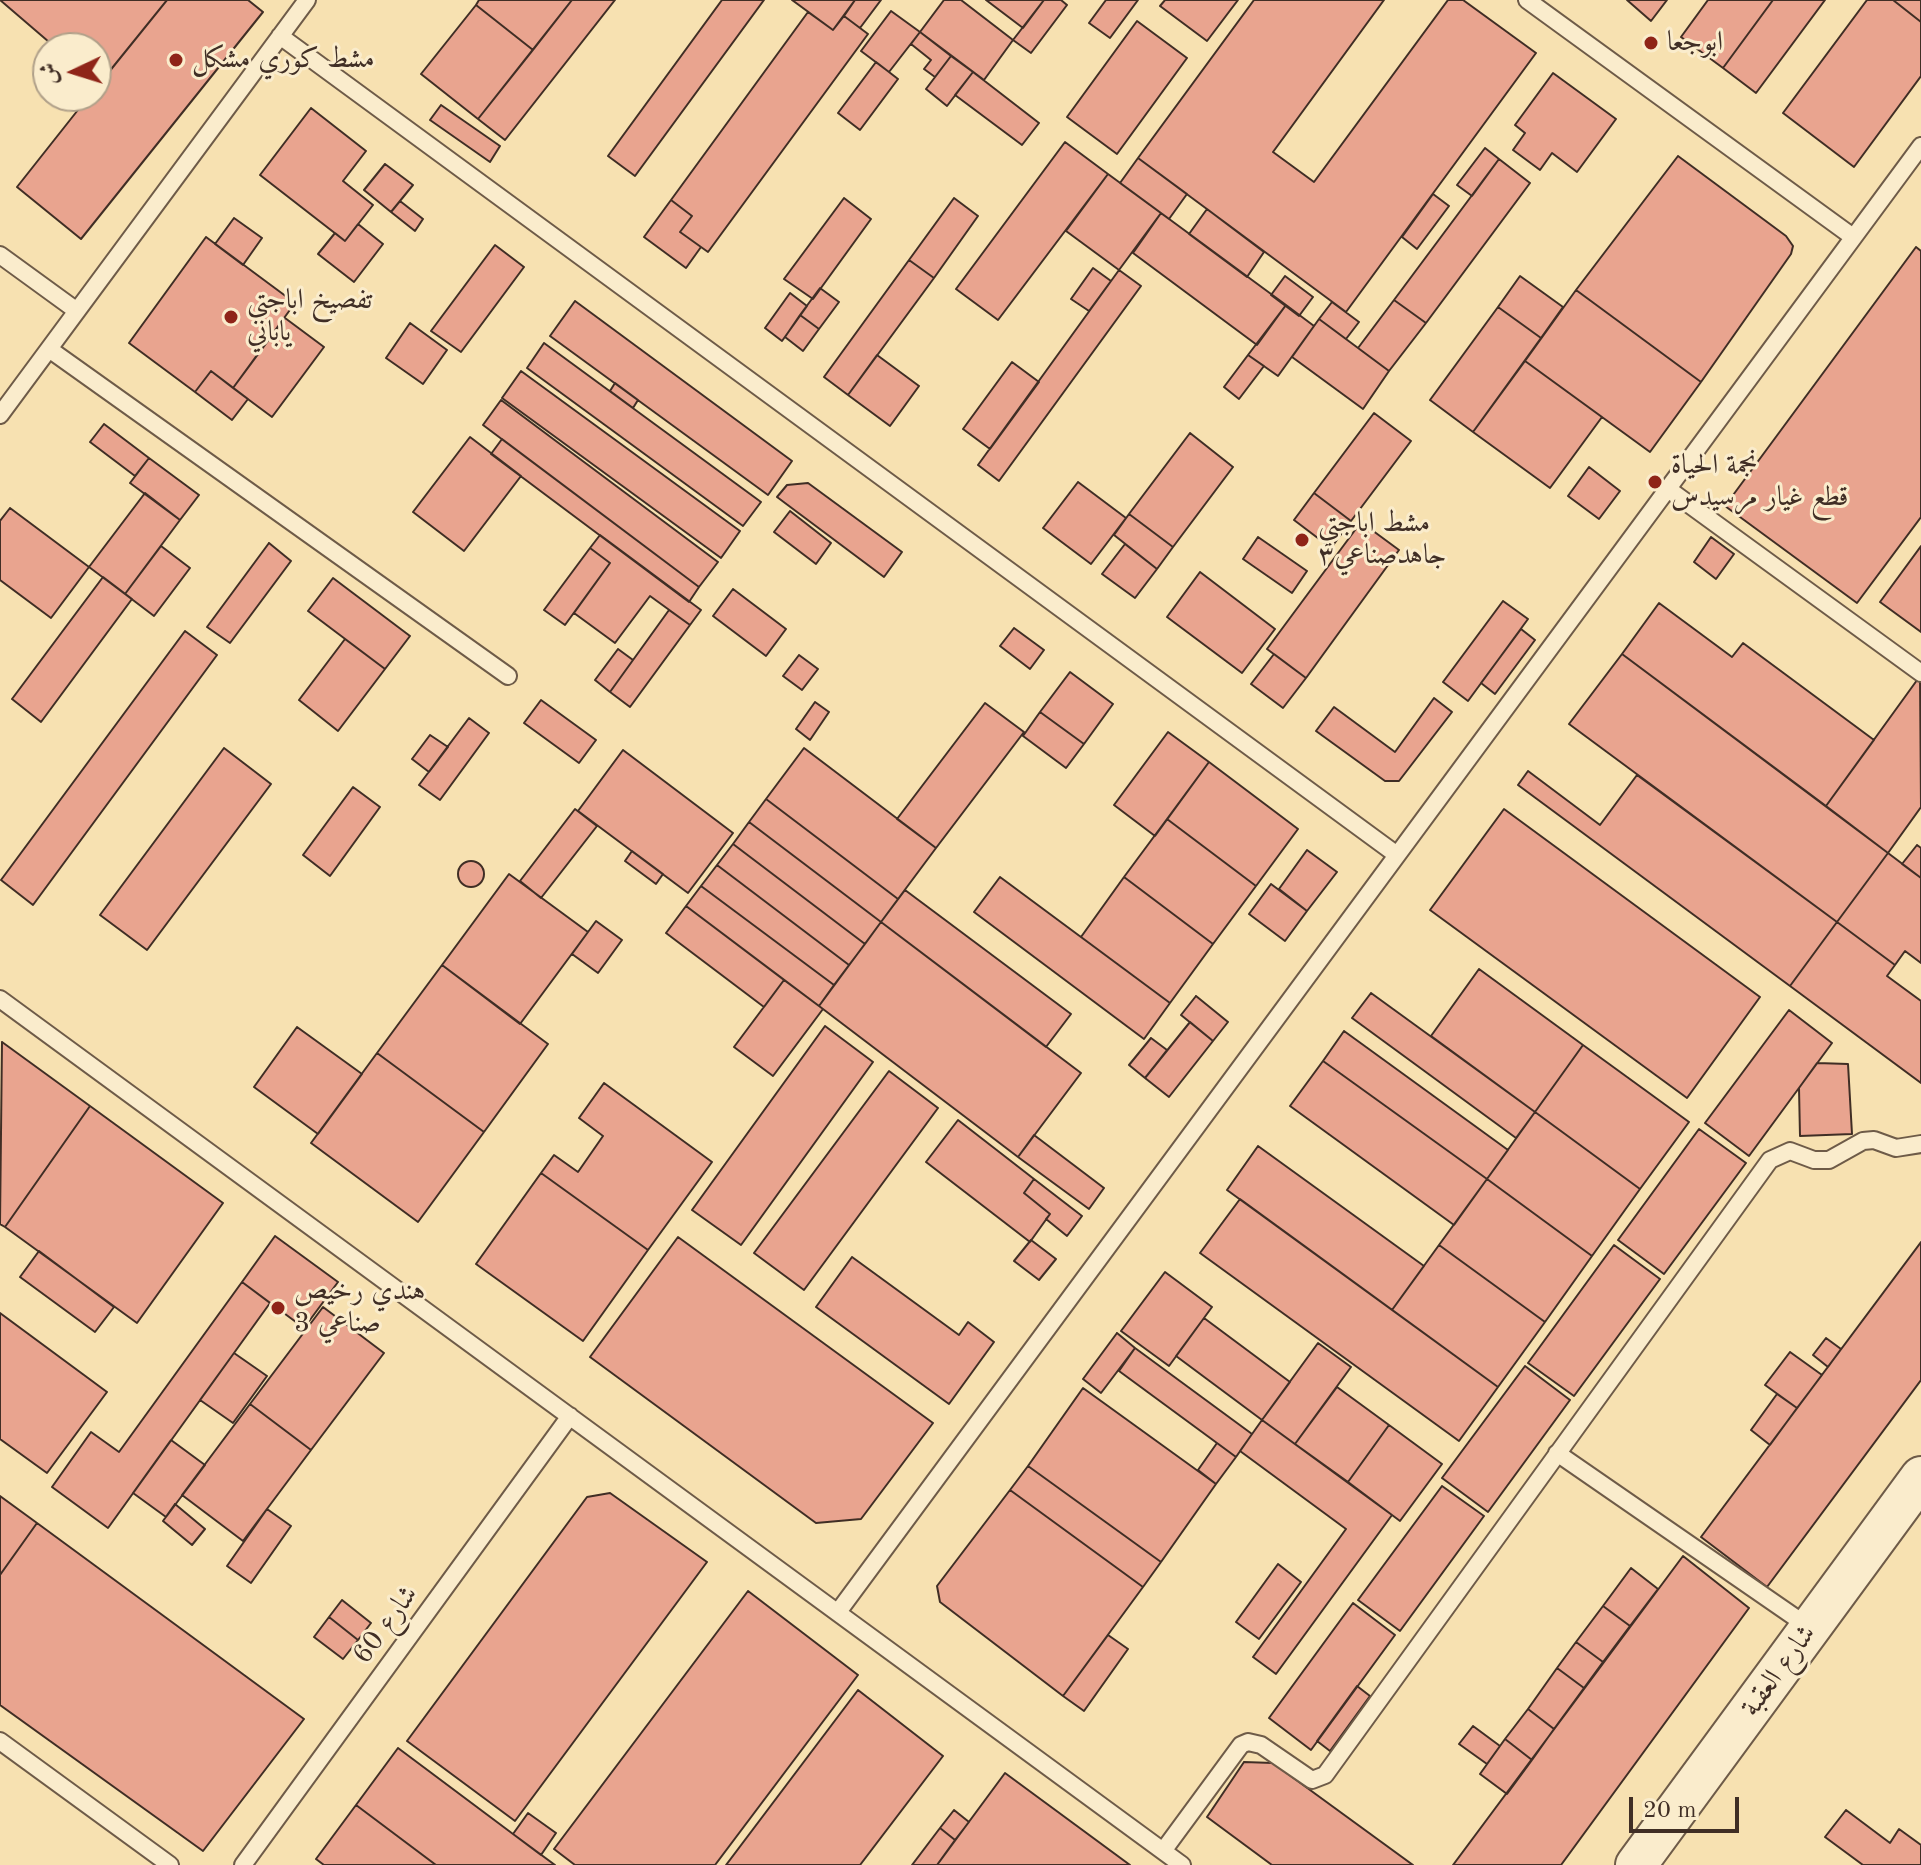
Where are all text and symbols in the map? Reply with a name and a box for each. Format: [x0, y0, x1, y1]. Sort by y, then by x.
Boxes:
place label: ابوجعا [1667, 26, 1723, 60]
north arrow [32, 32, 112, 112]
marker: ابوجعا [1642, 34, 1660, 52]
place label: مشط كوري مشكل [192, 43, 375, 77]
marker: مشط كوري مشكل [167, 51, 185, 69]
text: ش [38, 62, 62, 85]
place label: تفصيخ اباجتي ياباني [247, 284, 372, 350]
marker: تفصيخ اباجتي ياباني [222, 308, 240, 326]
place label: نجمة الحياة قطع غيار مرسيدس [1671, 449, 1849, 515]
marker: نجمة الحياة قطع غيار مرسيدس [1646, 473, 1664, 491]
place label: مشط اباجتي جاهدصناعي٣ [1318, 507, 1446, 573]
marker: مشط اباجتي جاهدصناعي٣ [1293, 531, 1311, 549]
place label: هندي رخيص صناعي 3 [294, 1275, 425, 1341]
marker: هندي رخيص صناعي 3 [269, 1299, 287, 1317]
street label: شارع 60 [346, 1579, 426, 1671]
street label: شارع العقبة [1734, 1618, 1824, 1724]
scale bar [1633, 1781, 1743, 1831]
text: 20 m [1643, 1799, 1697, 1823]

